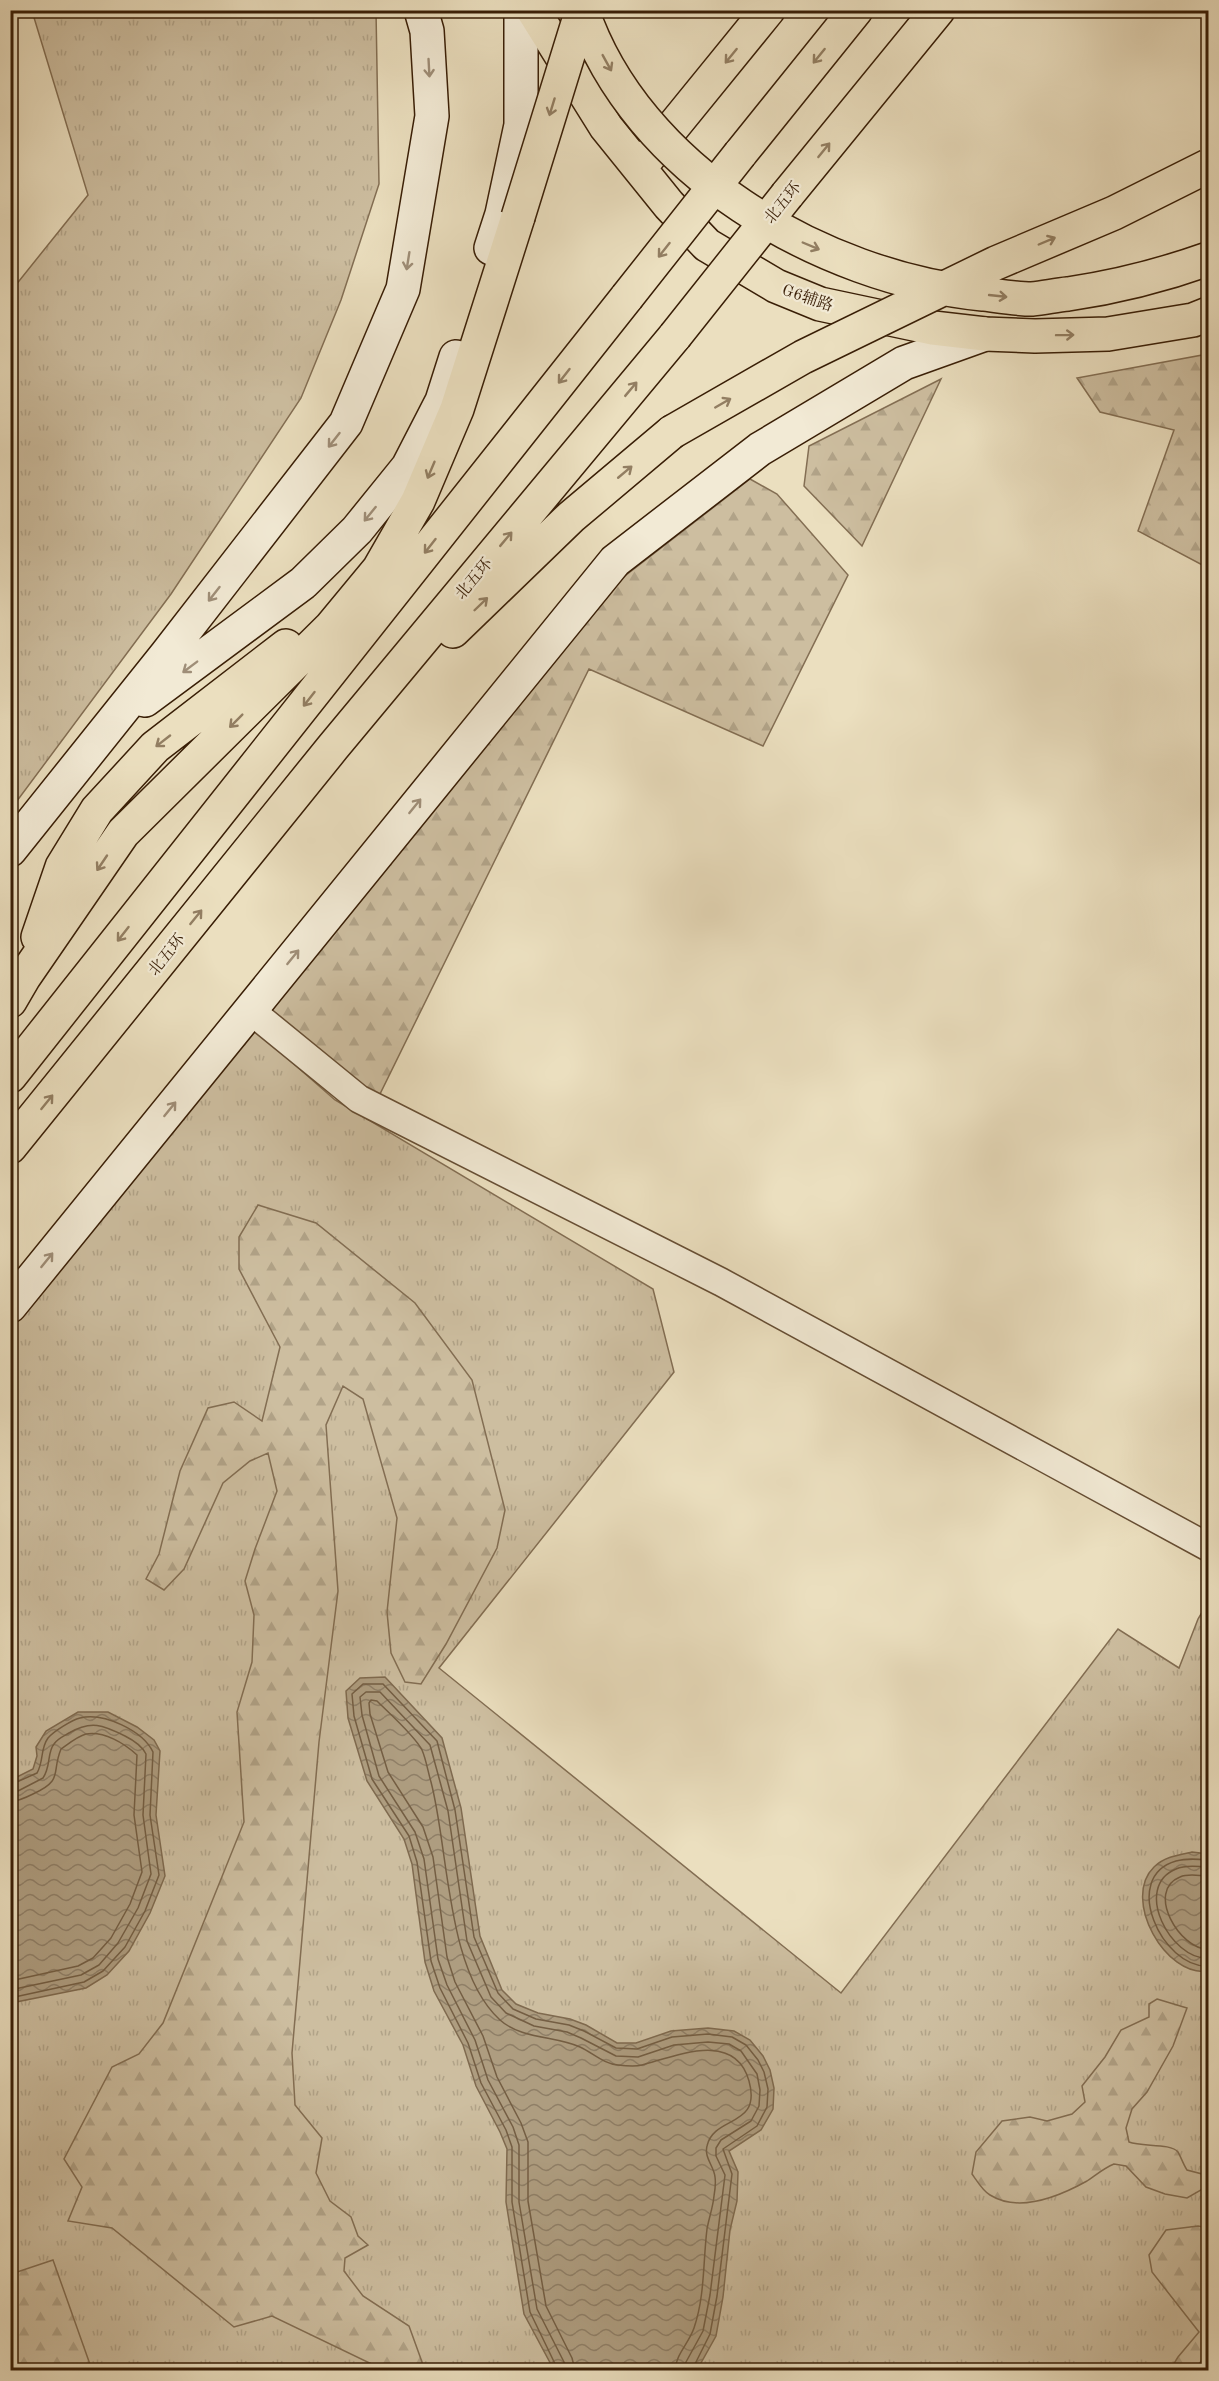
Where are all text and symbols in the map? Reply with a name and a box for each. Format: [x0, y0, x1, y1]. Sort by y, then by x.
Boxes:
one-way arrow [725, 48, 738, 64]
one-way arrow [813, 48, 826, 64]
one-way arrow [601, 54, 613, 71]
one-way arrow [424, 58, 435, 78]
one-way arrow [546, 97, 557, 116]
one-way arrow [818, 142, 831, 158]
street label: 北五环 [761, 178, 805, 227]
one-way arrow [1038, 235, 1056, 247]
one-way arrow [658, 241, 671, 257]
one-way arrow [802, 242, 820, 253]
one-way arrow [402, 251, 413, 271]
street label: G6辅路 [780, 281, 836, 315]
one-way arrow [988, 291, 1008, 302]
one-way arrow [1055, 329, 1075, 341]
one-way arrow [558, 368, 571, 384]
one-way arrow [624, 381, 637, 397]
one-way arrow [714, 397, 731, 409]
one-way arrow [327, 432, 340, 448]
one-way arrow [425, 461, 436, 479]
one-way arrow [617, 465, 632, 479]
one-way arrow [363, 506, 376, 522]
one-way arrow [499, 532, 513, 547]
one-way arrow [424, 537, 437, 553]
street label: 北五环 [451, 554, 496, 603]
one-way arrow [207, 585, 220, 601]
one-way arrow [474, 597, 489, 611]
one-way arrow [182, 661, 198, 673]
one-way arrow [303, 690, 316, 706]
one-way arrow [228, 714, 243, 729]
one-way arrow [155, 734, 171, 747]
one-way arrow [409, 798, 422, 814]
one-way arrow [96, 854, 108, 871]
one-way arrow [190, 909, 203, 925]
one-way arrow [117, 926, 130, 942]
street label: 北五环 [145, 930, 189, 979]
one-way arrow [286, 950, 299, 966]
one-way arrow [41, 1094, 54, 1110]
one-way arrow [163, 1102, 177, 1117]
one-way arrow [41, 1253, 54, 1269]

